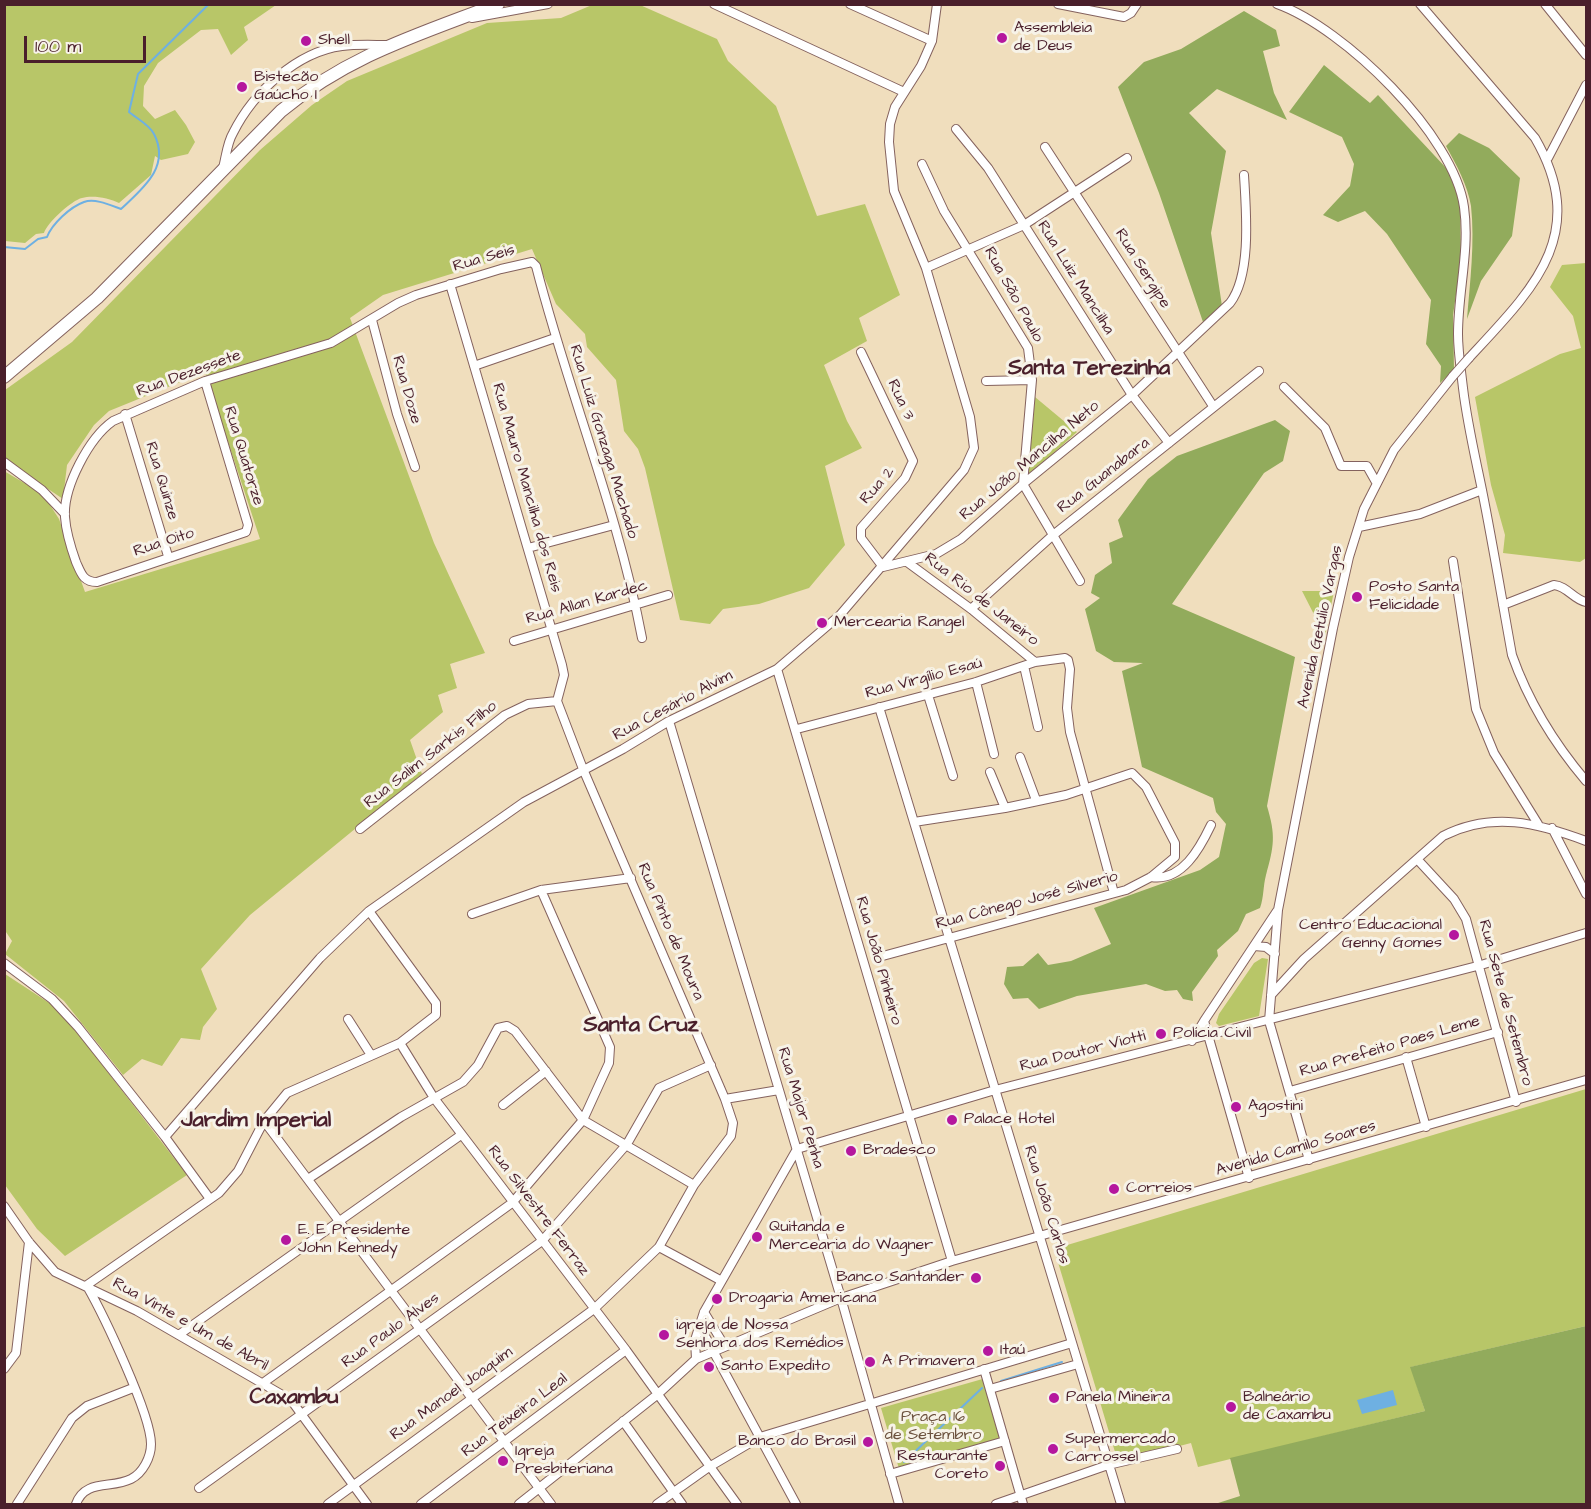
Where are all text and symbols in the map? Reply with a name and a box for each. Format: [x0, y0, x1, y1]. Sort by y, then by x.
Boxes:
place label: Assembleia de Deus [1014, 19, 1092, 57]
scale bar [27, 24, 148, 62]
place label: Shell [318, 31, 350, 51]
marker: Assembleia de Deus [995, 31, 1009, 45]
text: 100 m [35, 34, 81, 59]
marker: Shell [299, 34, 313, 48]
place label: Bistecão Gaúcho I [254, 68, 318, 106]
marker: Bistecão Gaúcho I [235, 80, 249, 94]
street label: Rua Luiz Mancilha [1032, 218, 1118, 338]
street label: Rua Sergipe [1110, 226, 1174, 312]
street label: Rua Seis [451, 241, 517, 277]
street label: Rua São Paulo [979, 244, 1047, 346]
street label: Rua Luiz Gonzaga Machado [564, 343, 642, 541]
street label: Rua Dezessete [134, 346, 244, 402]
street label: Rua Doze [387, 354, 425, 426]
district label: Santa Terezinha [1008, 356, 1170, 382]
street label: Rua 3 [882, 377, 918, 423]
street label: Rua Mauro Mancilha dos Reis [487, 381, 565, 595]
street label: Rua João Mancilha Neto [956, 397, 1104, 525]
street label: Rua Quatorze [219, 404, 267, 508]
street label: Rua Guanabara [1054, 434, 1154, 518]
street label: Rua Quinze [140, 440, 182, 522]
street label: Rua 2 [857, 463, 899, 509]
street label: Rua Oito [131, 524, 197, 562]
street label: Avenida Getúlio Vargas [1294, 544, 1348, 710]
street label: Rua Rio de Janeiro [920, 549, 1042, 651]
street label: Rua Allan Kardec [524, 576, 650, 630]
place label: Posto Santa Felicidade [1369, 578, 1459, 616]
marker: Posto Santa Felicidade [1350, 590, 1364, 604]
place label: Mercearia Rangel [834, 613, 964, 633]
marker: Mercearia Rangel [815, 616, 829, 630]
street label: Rua Virgílio Esaú [863, 654, 985, 704]
street label: Rua Cesário Alvim [610, 666, 736, 746]
street label: Rua Salim Sarkis Filho [361, 697, 501, 813]
street label: Rua Pinto de Moura [632, 861, 708, 1003]
street label: Rua Cônego José Silverio [934, 867, 1120, 935]
street label: Rua João Pinheiro [851, 895, 905, 1027]
place label: Centro Educacional Genny Gomes [1299, 916, 1442, 954]
street label: Rua Sete de Setembro [1474, 918, 1536, 1088]
marker: Centro Educacional Genny Gomes [1447, 928, 1461, 942]
street label: Rua Prefeito Paes Leme [1298, 1012, 1482, 1082]
district label: Santa Cruz [583, 1013, 699, 1039]
place label: Polícia Civil [1173, 1024, 1251, 1044]
street label: Rua Doutor Viotti [1018, 1027, 1148, 1077]
marker: Polícia Civil [1154, 1027, 1168, 1041]
street label: Rua Major Penha [772, 1045, 828, 1171]
place label: Agostini [1248, 1097, 1303, 1117]
marker: Agostini [1229, 1100, 1243, 1114]
district label: Jardim Imperial [181, 1108, 331, 1134]
place label: Palace Hotel [964, 1110, 1055, 1130]
marker: Palace Hotel [945, 1113, 959, 1127]
street label: Avenida Camilo Soares [1214, 1117, 1378, 1181]
place label: Bradesco [863, 1141, 935, 1161]
street label: Rua Silvestre Ferraz [483, 1142, 593, 1280]
street label: Rua João Carlos [1019, 1143, 1073, 1267]
marker: Bradesco [844, 1144, 858, 1158]
place label: Correios [1126, 1179, 1192, 1199]
marker: Correios [1107, 1182, 1121, 1196]
place label: Quitanda e Mercearia do Wagner [769, 1218, 933, 1256]
place label: E. E Presidente John Kennedy [298, 1221, 410, 1259]
marker: Quitanda e Mercearia do Wagner [750, 1230, 764, 1244]
marker: E. E Presidente John Kennedy [279, 1233, 293, 1247]
place label: Banco Santander [836, 1268, 964, 1288]
marker: Banco Santander [969, 1271, 983, 1285]
street label: Rua Vinte e Um de Abril [109, 1274, 271, 1376]
street label: Rua Paulo Alves [338, 1289, 444, 1373]
place label: Drogaria Americana [729, 1289, 876, 1309]
marker: Drogaria Americana [710, 1292, 724, 1306]
place label: igreja de Nossa Senhora dos Remédios [676, 1316, 844, 1354]
marker: igreja de Nossa Senhora dos Remédios [657, 1328, 671, 1342]
place label: Itaú [1000, 1341, 1025, 1361]
street label: Rua Manoel Joaquim [387, 1343, 517, 1445]
marker: Itaú [981, 1344, 995, 1358]
place label: A Primavera [882, 1352, 975, 1372]
marker: A Primavera [863, 1355, 877, 1369]
place label: Santo Expedito [721, 1357, 830, 1377]
marker: Santo Expedito [702, 1360, 716, 1374]
street label: Rua Teixeira Leal [458, 1370, 572, 1462]
district label: Caxambu [250, 1385, 338, 1411]
place label: Panela Mineira [1066, 1388, 1170, 1408]
place label: Balneário de Caxambu [1243, 1388, 1331, 1426]
marker: Panela Mineira [1047, 1391, 1061, 1405]
marker: Balneário de Caxambu [1224, 1400, 1238, 1414]
park label: Praça 16 de Setembro [885, 1408, 981, 1446]
place label: Supermercado Carrossel [1065, 1430, 1175, 1468]
place label: Banco do Brasil [738, 1432, 856, 1452]
marker: Banco do Brasil [861, 1435, 875, 1449]
place label: Igreja Presbiteriana [515, 1442, 613, 1480]
marker: Supermercado Carrossel [1046, 1442, 1060, 1456]
place label: Restaurante Coreto [897, 1447, 988, 1485]
marker: Igreja Presbiteriana [496, 1454, 510, 1468]
marker: Restaurante Coreto [993, 1459, 1007, 1473]

